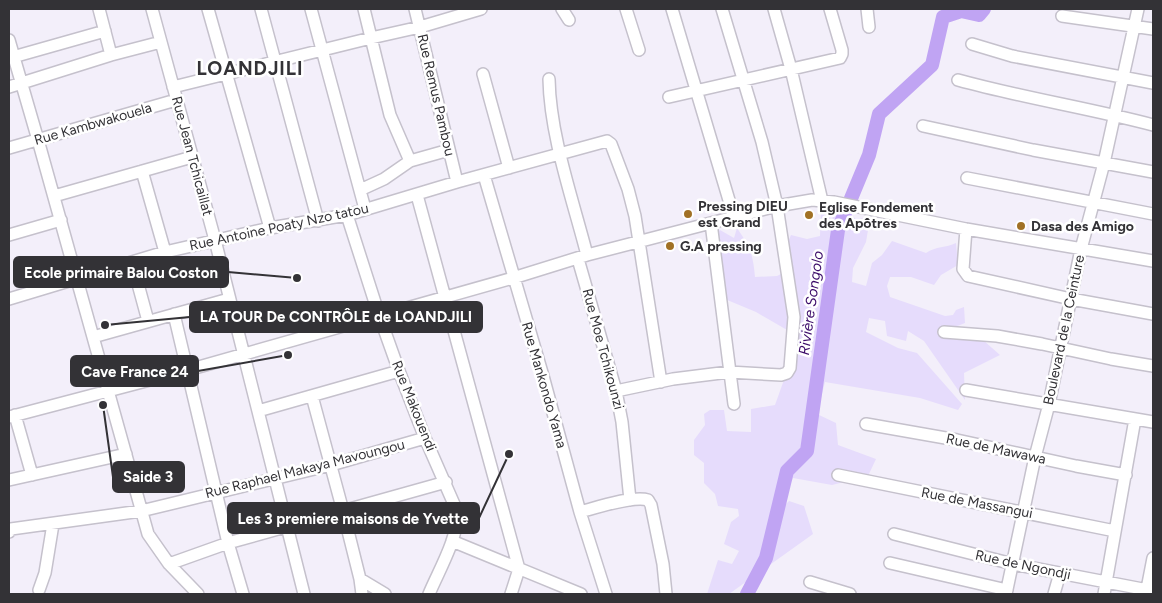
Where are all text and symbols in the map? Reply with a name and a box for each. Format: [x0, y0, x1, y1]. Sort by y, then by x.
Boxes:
street label: Rue Remus Pambou [414, 32, 458, 158]
district label: LOANDJILI [196, 57, 304, 80]
street label: Rue Jean Tchicaillat [168, 94, 216, 218]
street label: Rue Kambwakouela [32, 99, 154, 149]
place label: Pressing DIEU est Grand [698, 198, 788, 231]
place label: Eglise Fondement des Apôtres [819, 199, 934, 232]
street label: Rue Antoine Poaty Nzo tatou [188, 200, 370, 254]
marker: Pressing DIEU est Grand [682, 208, 694, 220]
marker: Eglise Fondement des Apôtres [803, 209, 815, 221]
place label: Dasa des Amigo [1031, 218, 1134, 235]
marker: Dasa des Amigo [1015, 220, 1027, 232]
place label: G.A pressing [680, 238, 762, 255]
marker: G.A pressing [664, 240, 676, 252]
water label: Rivière Songolo [795, 249, 827, 356]
street label: Boulevard de la Ceinture [1040, 253, 1088, 407]
callout: Ecole primaire Balou Coston [14, 257, 228, 287]
text: Ecole primaire Balou Coston [24, 264, 218, 282]
street label: Rue Moe Tchikounzi [579, 287, 627, 411]
callout: LA TOUR De CONTRÔLE de LOANDJILI [190, 302, 482, 332]
text: LA TOUR De CONTRÔLE de LOANDJILI [200, 308, 472, 326]
street label: Rue Mankondo Yama [518, 320, 570, 450]
callout: Cave France 24 [71, 356, 198, 386]
street label: Rue Makouendi [388, 358, 440, 454]
text: Cave France 24 [81, 363, 189, 381]
street label: Rue de Mawawa [945, 430, 1047, 468]
street label: Rue Raphael Makaya Mavoungou [203, 436, 407, 502]
callout: Saide 3 [113, 462, 184, 492]
text: Saide 3 [123, 468, 173, 486]
street label: Rue de Massangui [920, 484, 1034, 522]
callout: Les 3 premiere maisons de Yvette [228, 503, 479, 533]
text: Les 3 premiere maisons de Yvette [237, 510, 469, 528]
street label: Rue de Ngondji [974, 547, 1072, 583]

